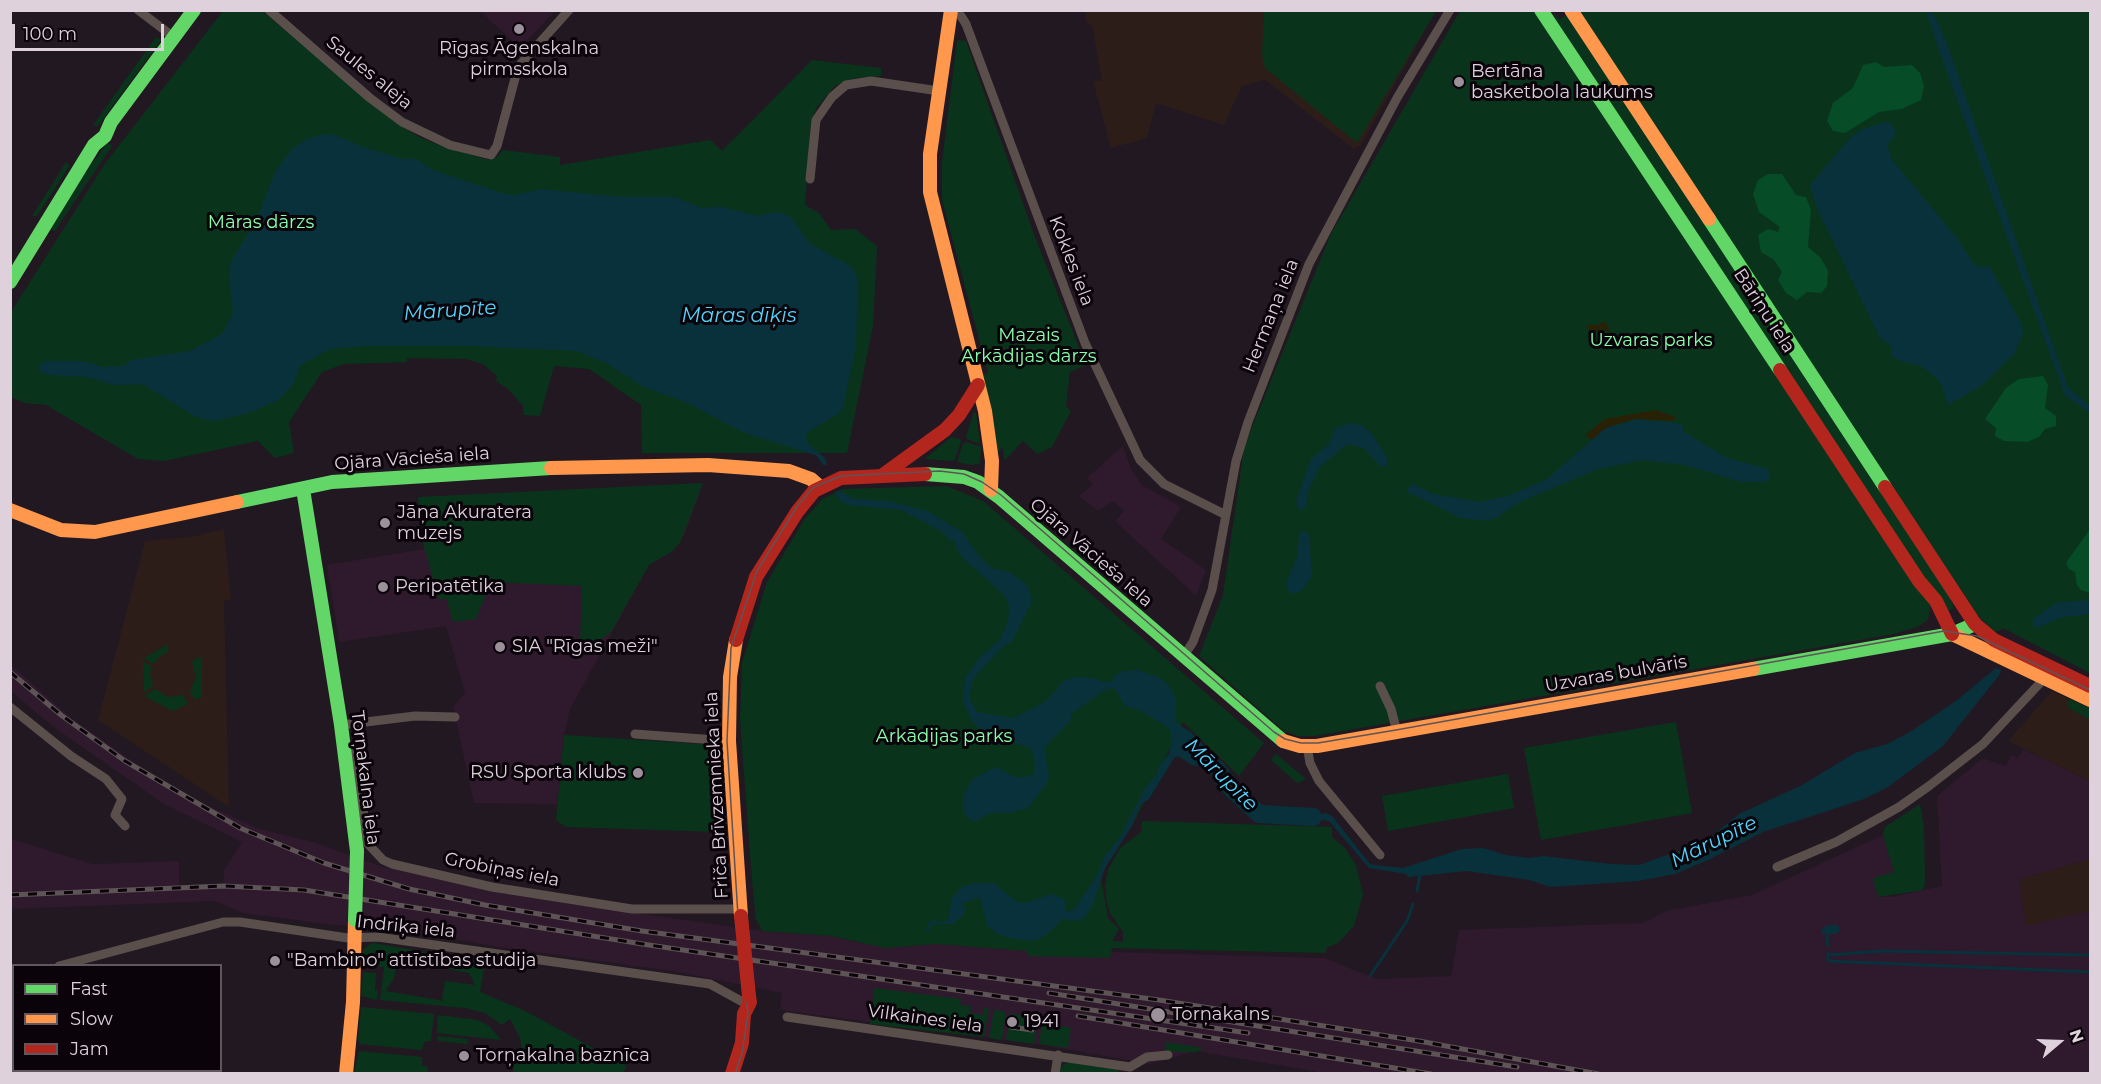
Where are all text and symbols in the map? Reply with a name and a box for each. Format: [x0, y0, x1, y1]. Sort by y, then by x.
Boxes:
scale bar [15, 12, 166, 50]
marker: Rīgas Āgenskalna pirmsskola [512, 22, 526, 36]
text: 100 m [23, 23, 77, 45]
street label: Saules aleja [321, 32, 417, 114]
place label: Rīgas Āgenskalna pirmsskola [439, 38, 599, 80]
place label: Bertāna basketbola laukums [1471, 61, 1653, 104]
marker: Bertāna basketbola laukums [1452, 75, 1466, 89]
park label: Māras dārzs [208, 212, 314, 234]
street label: Kokles iela [1044, 213, 1098, 309]
street label: Hermaņa iela [1238, 256, 1304, 376]
street label: Bāriņu iela [1729, 265, 1799, 357]
water label: Mārupīte [403, 296, 497, 326]
water label: Māras dīķis [682, 304, 796, 328]
park label: Mazais Arkādijas dārzs [961, 325, 1097, 368]
park label: Uzvaras parks [1589, 330, 1713, 352]
street label: Ojāra Vācieša iela [334, 443, 490, 475]
street label: Ojāra Vācieša iela [1025, 494, 1157, 612]
place label: Jāņa Akuratera muzejs [397, 502, 532, 544]
marker: Jāņa Akuratera muzejs [378, 516, 392, 530]
place label: Peripatētika [395, 576, 504, 598]
marker: Peripatētika [376, 580, 390, 594]
place label: SIA "Rīgas meži" [512, 636, 658, 658]
marker: SIA "Rīgas meži" [493, 640, 507, 654]
street label: Uzvaras bulvāris [1543, 651, 1689, 697]
street label: Friča Brīvzemnieka iela [701, 691, 733, 899]
street label: Torņakalna iela [346, 710, 384, 846]
park label: Arkādijas parks [876, 726, 1012, 748]
water label: Mārupīte [1180, 734, 1262, 816]
place label: RSU Sporta klubs [470, 762, 626, 784]
marker: RSU Sporta klubs [631, 766, 645, 780]
water label: Mārupīte [1667, 811, 1761, 873]
street label: Grobiņas iela [443, 848, 561, 892]
street label: Indriķa iela [356, 911, 456, 943]
place label: "Bambino" attīstības studija [287, 950, 536, 972]
marker: "Bambino" attīstības studija [268, 954, 282, 968]
legend [12, 964, 222, 1072]
text: Fast [70, 978, 108, 1000]
street label: Vilkaines iela [866, 1000, 984, 1038]
place label: Torņakalns [1172, 1004, 1269, 1026]
marker: Torņakalns [1149, 1006, 1167, 1024]
text: Slow [70, 1008, 113, 1030]
place label: 1941 [1024, 1011, 1059, 1033]
north arrow [2029, 1012, 2089, 1072]
marker: 1941 [1005, 1015, 1019, 1029]
text: N [2065, 1027, 2088, 1045]
text: Jam [70, 1038, 109, 1060]
place label: Torņakalna baznīca [476, 1045, 650, 1067]
marker: Torņakalna baznīca [457, 1049, 471, 1063]

